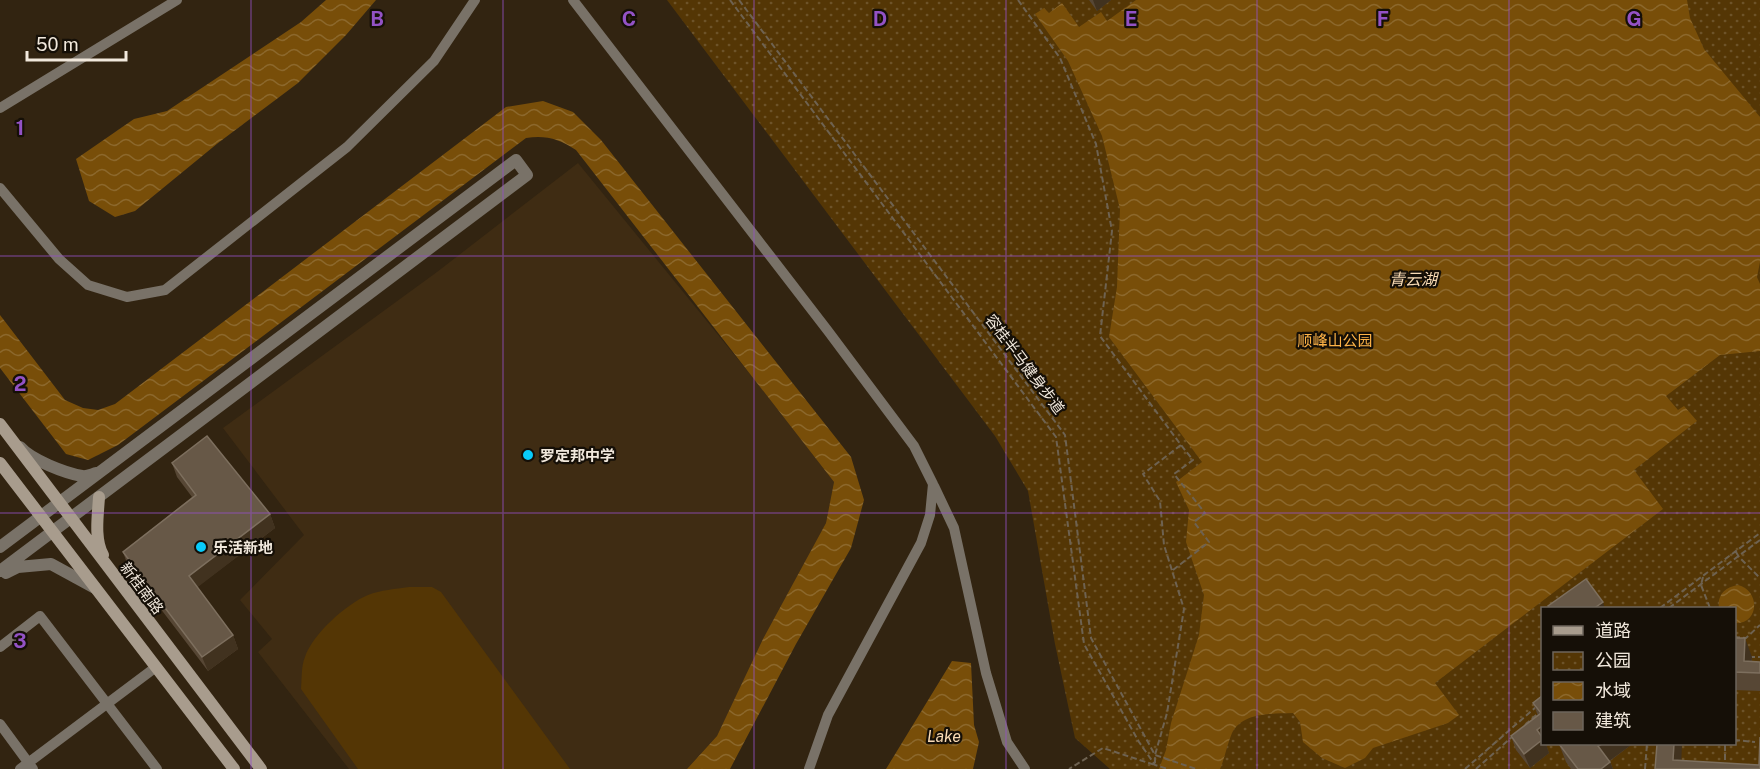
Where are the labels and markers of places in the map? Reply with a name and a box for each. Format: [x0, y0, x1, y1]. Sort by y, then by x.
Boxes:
place label: 罗定邦中学 [540, 447, 615, 464]
marker: 罗定邦中学 [521, 448, 535, 462]
place label: 乐活新地 [213, 539, 273, 556]
marker: 乐活新地 [194, 540, 208, 554]

